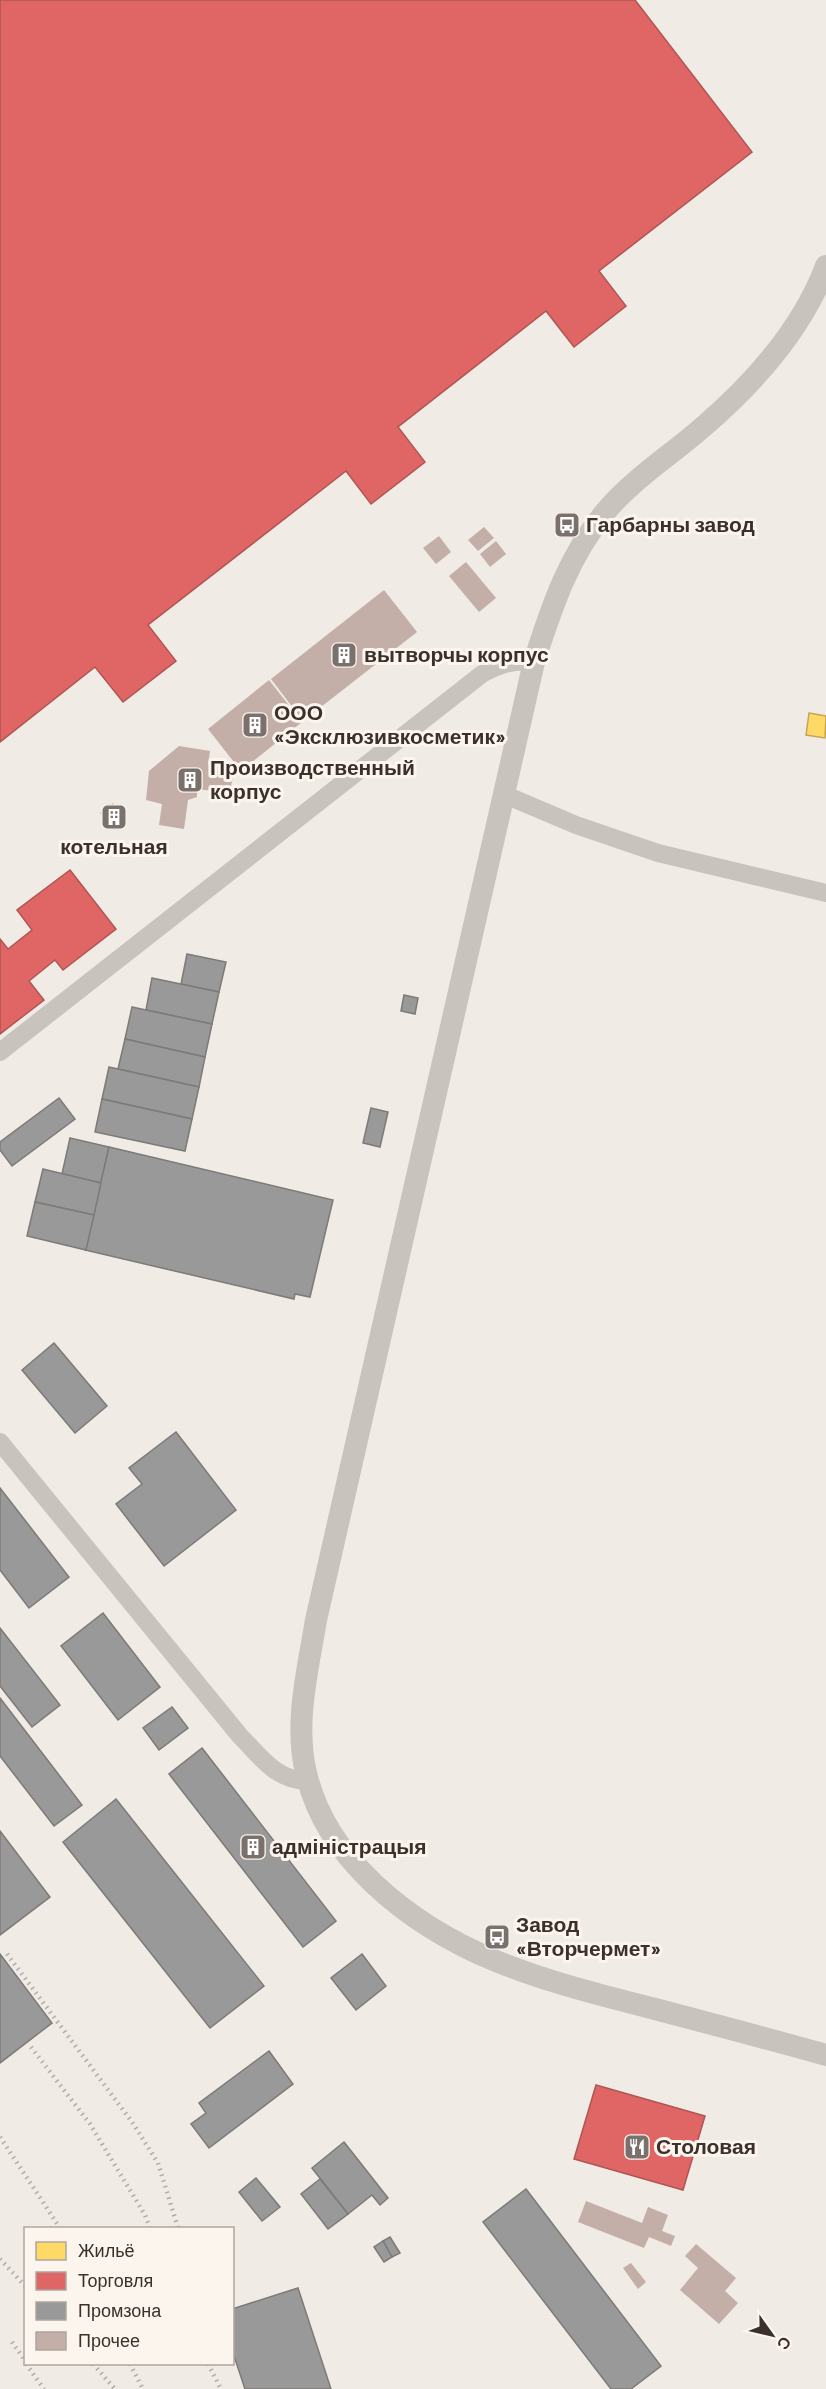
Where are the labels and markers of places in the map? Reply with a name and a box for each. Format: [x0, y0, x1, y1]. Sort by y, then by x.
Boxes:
bus stop icon: Гарбарны завод [552, 510, 582, 540]
place label: Гарбарны завод [586, 511, 755, 536]
building icon: вытворчы корпус [329, 640, 359, 670]
place label: вытворчы корпус [364, 641, 549, 666]
place label: ООО «Эксклюзивкосметик» [274, 699, 506, 748]
building icon: ООО «Эксклюзивкосметик» [240, 710, 270, 740]
place label: Производственный корпус [210, 754, 415, 803]
building icon: Производственный корпус [175, 765, 205, 795]
building icon: котельная [99, 802, 129, 832]
place label: котельная [60, 833, 168, 858]
building icon: адміністрацыя [238, 1832, 268, 1862]
place label: адміністрацыя [272, 1833, 426, 1858]
place label: Завод «Вторчермет» [516, 1911, 661, 1960]
bus stop icon: Завод «Вторчермет» [482, 1922, 512, 1952]
restaurant icon: Столовая [622, 2132, 652, 2162]
place label: Столовая [656, 2133, 756, 2158]

